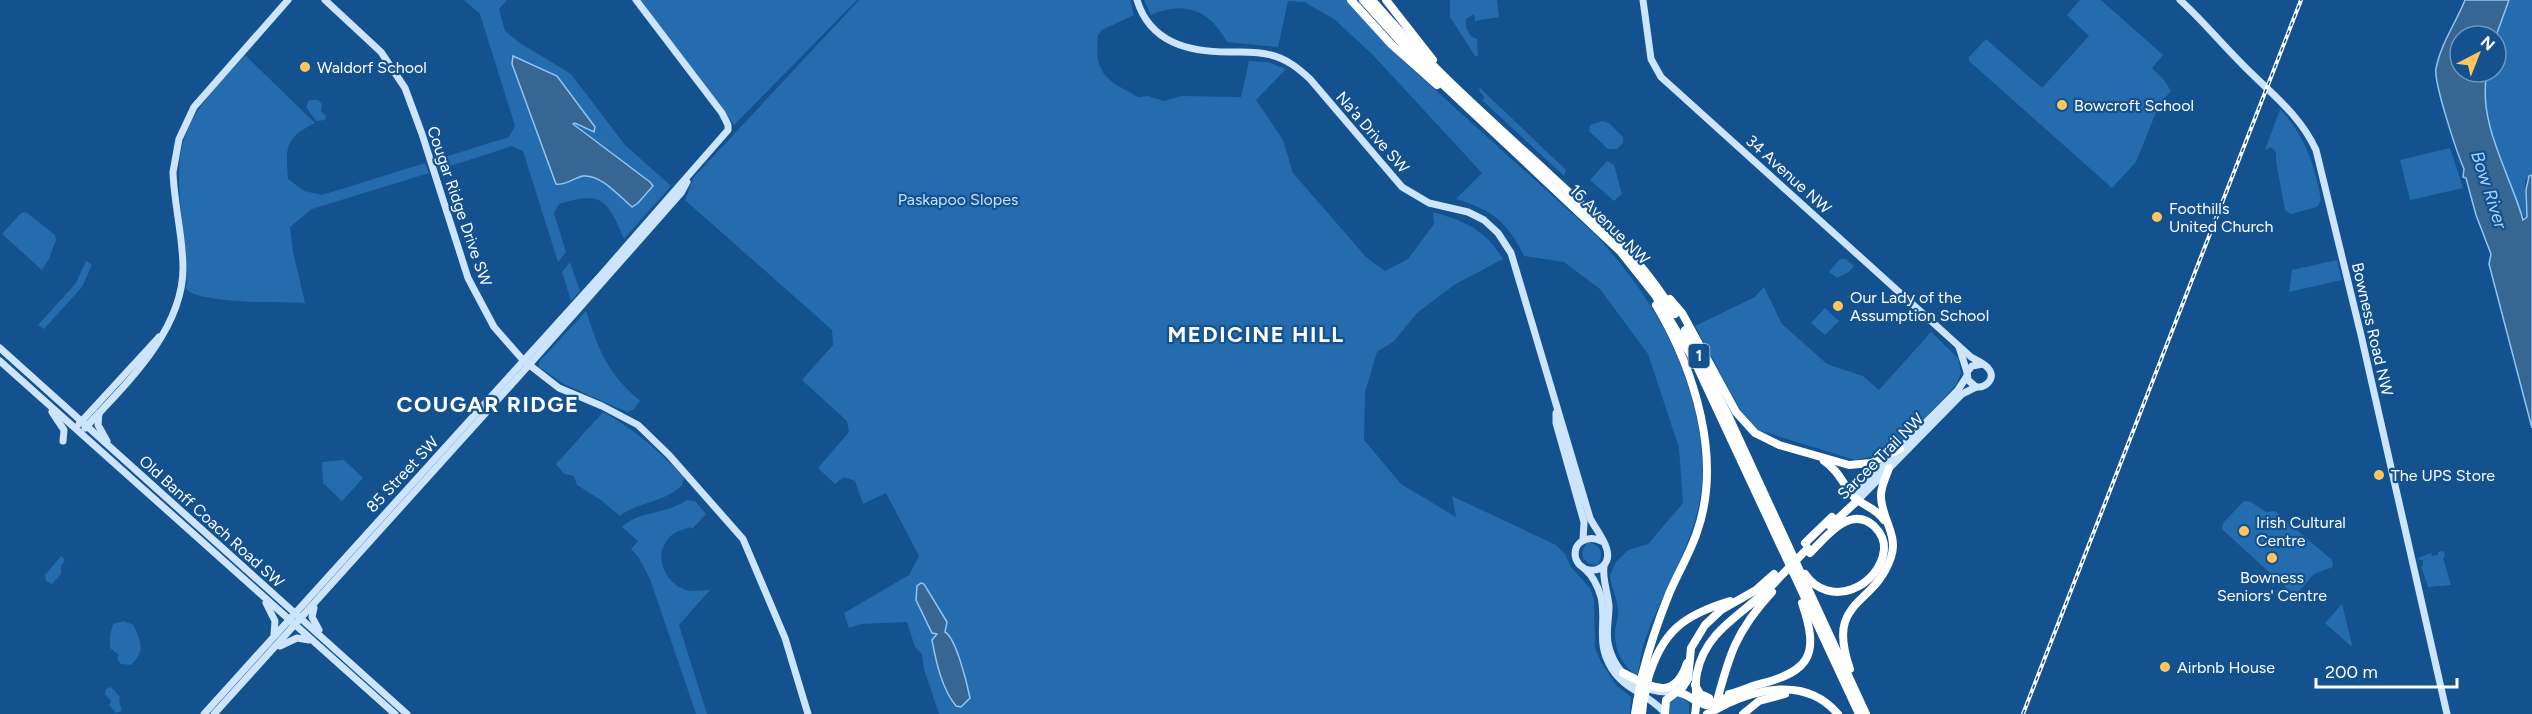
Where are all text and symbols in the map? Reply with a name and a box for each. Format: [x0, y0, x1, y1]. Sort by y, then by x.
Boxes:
north arrow [2448, 24, 2508, 84]
text: N [2477, 32, 2499, 54]
place label: Waldorf School [317, 58, 427, 77]
marker: Waldorf School [298, 60, 312, 74]
street label: Na'a Drive SW [1332, 88, 1414, 178]
place label: Bowcroft School [2074, 96, 2194, 115]
marker: Bowcroft School [2055, 98, 2069, 112]
street label: Cougar Ridge Drive SW [423, 124, 496, 289]
street label: 34 Avenue NW [1742, 131, 1836, 218]
water label: Bow River [2466, 148, 2512, 232]
street label: 16 Avenue NW [1566, 180, 1654, 269]
park label: Paskapoo Slopes [898, 190, 1018, 209]
place label: Foothills United Church [2169, 199, 2273, 236]
marker: Foothills United Church [2150, 210, 2164, 224]
street label: Bowness Road NW [2348, 260, 2397, 398]
place label: Our Lady of the Assumption School [1850, 288, 1989, 325]
marker: Our Lady of the Assumption School [1831, 299, 1845, 313]
district label: MEDICINE HILL [1167, 321, 1345, 348]
road number: 1 [1688, 344, 1710, 368]
district label: COUGAR RIDGE [397, 391, 579, 418]
street label: Sarcee Trail NW [1833, 409, 1928, 503]
street label: 85 Street SW [362, 432, 443, 516]
street label: Old Banff Coach Road SW [135, 451, 288, 592]
place label: The UPS Store [2391, 466, 2495, 485]
marker: The UPS Store [2372, 468, 2386, 482]
place label: Irish Cultural Centre [2256, 513, 2346, 550]
marker: Irish Cultural Centre [2237, 524, 2251, 538]
marker: Bowness Seniors' Centre [2265, 551, 2279, 565]
place label: Bowness Seniors' Centre [2217, 568, 2327, 605]
scale bar [2316, 651, 2457, 689]
place label: Airbnb House [2177, 658, 2275, 677]
marker: Airbnb House [2158, 660, 2172, 674]
text: 200 m [2325, 661, 2378, 683]

